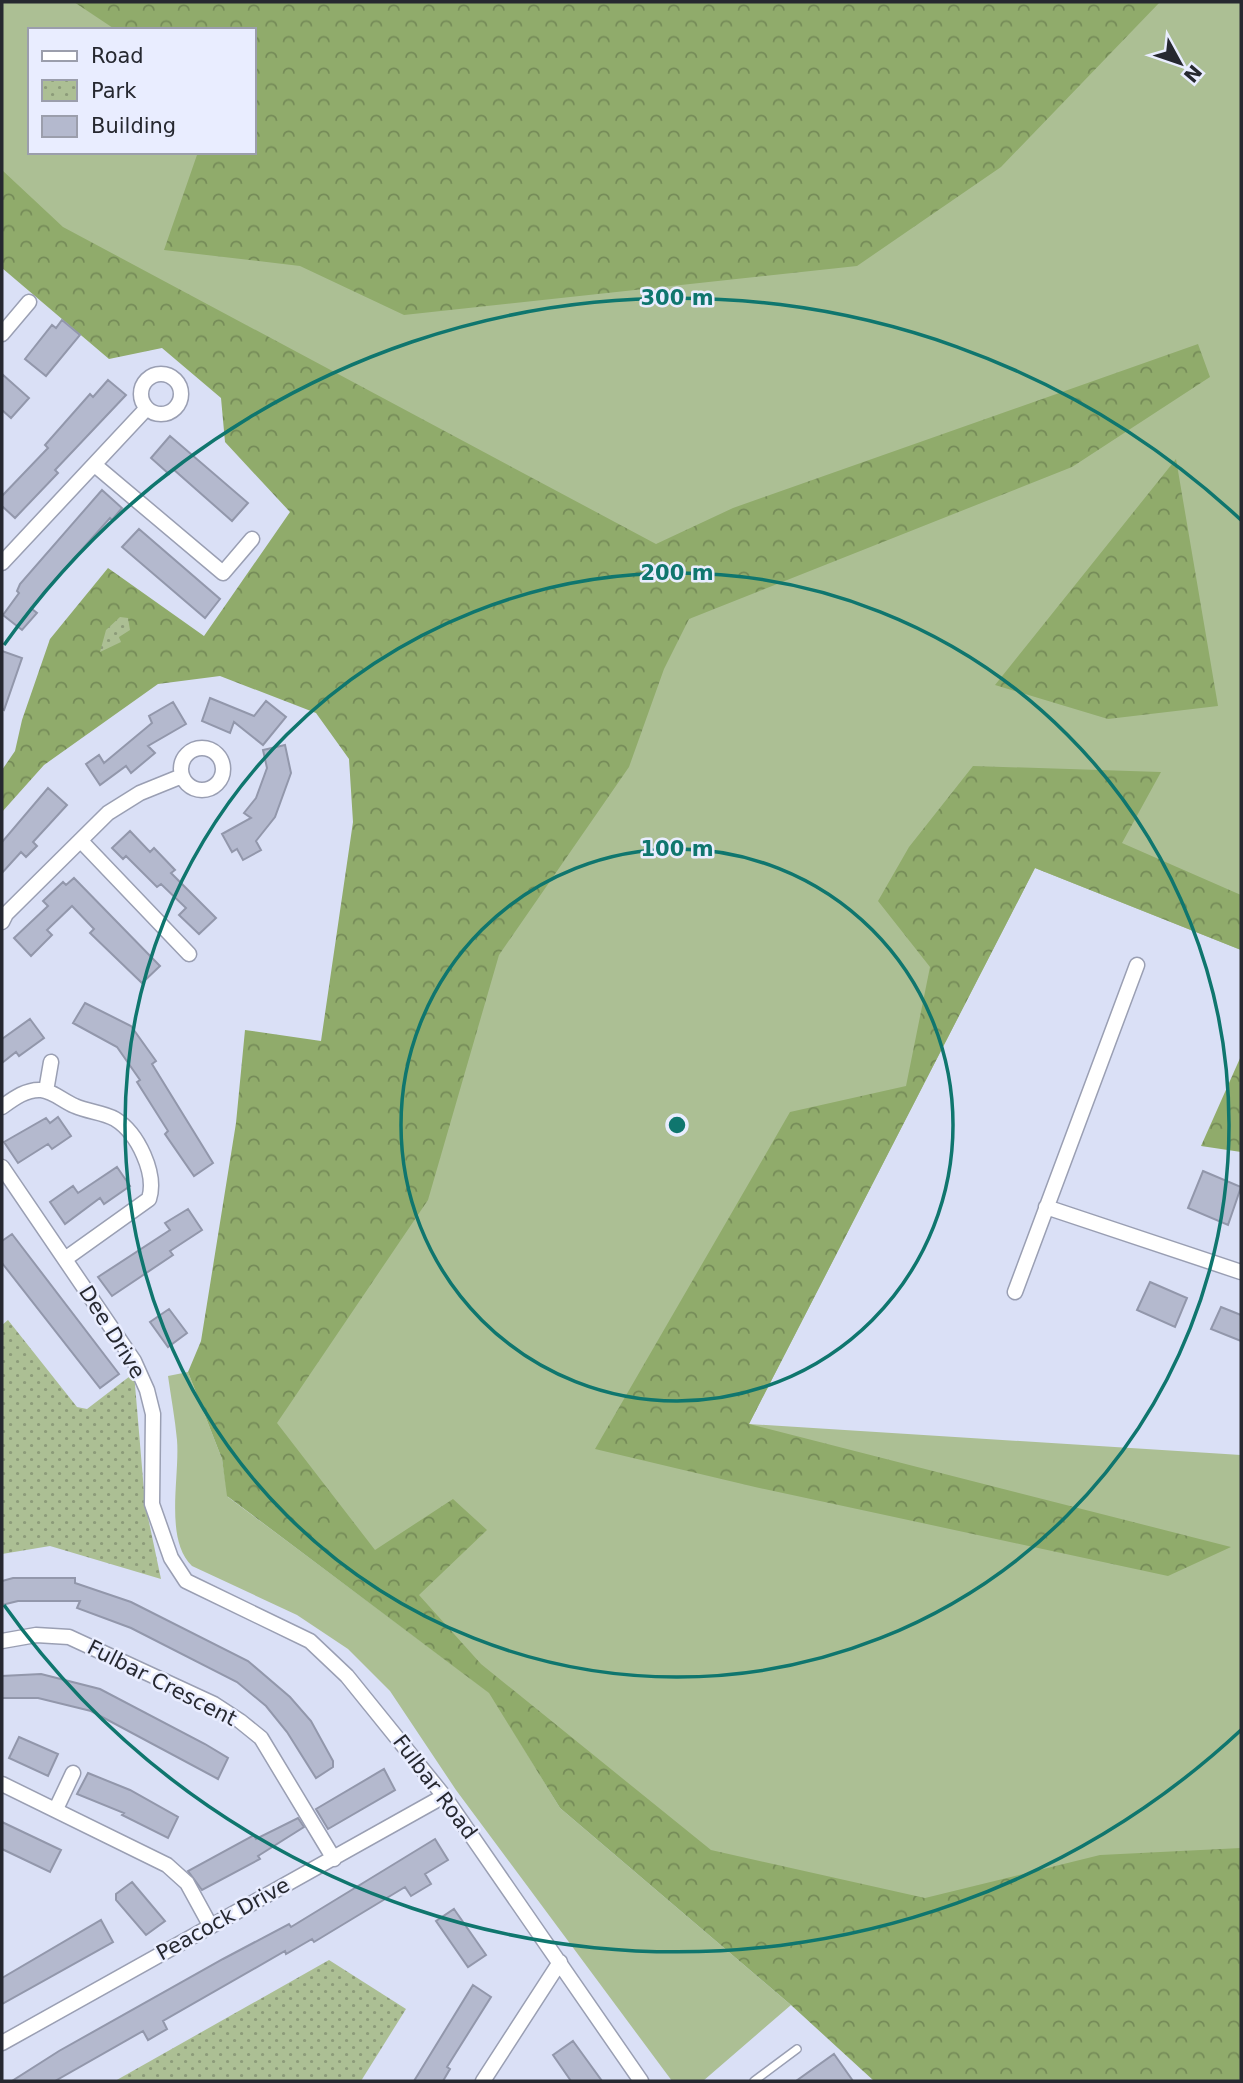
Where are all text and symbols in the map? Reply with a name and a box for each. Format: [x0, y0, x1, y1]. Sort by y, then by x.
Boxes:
legend [28, 28, 256, 154]
north arrow [1145, 28, 1215, 98]
text: Road [91, 44, 144, 68]
text: N [1179, 61, 1207, 87]
text: Park [91, 79, 137, 103]
text: Building [91, 114, 176, 138]
text: 300 m [640, 286, 714, 310]
text: 200 m [640, 561, 714, 585]
text: 100 m [640, 837, 714, 861]
centre of rings [665, 1113, 689, 1137]
street label: Dee Drive [74, 1281, 150, 1383]
street label: Fulbar Crescent [83, 1635, 241, 1731]
street label: Fulbar Road [388, 1730, 482, 1844]
street label: Peacock Drive [152, 1873, 294, 1965]

